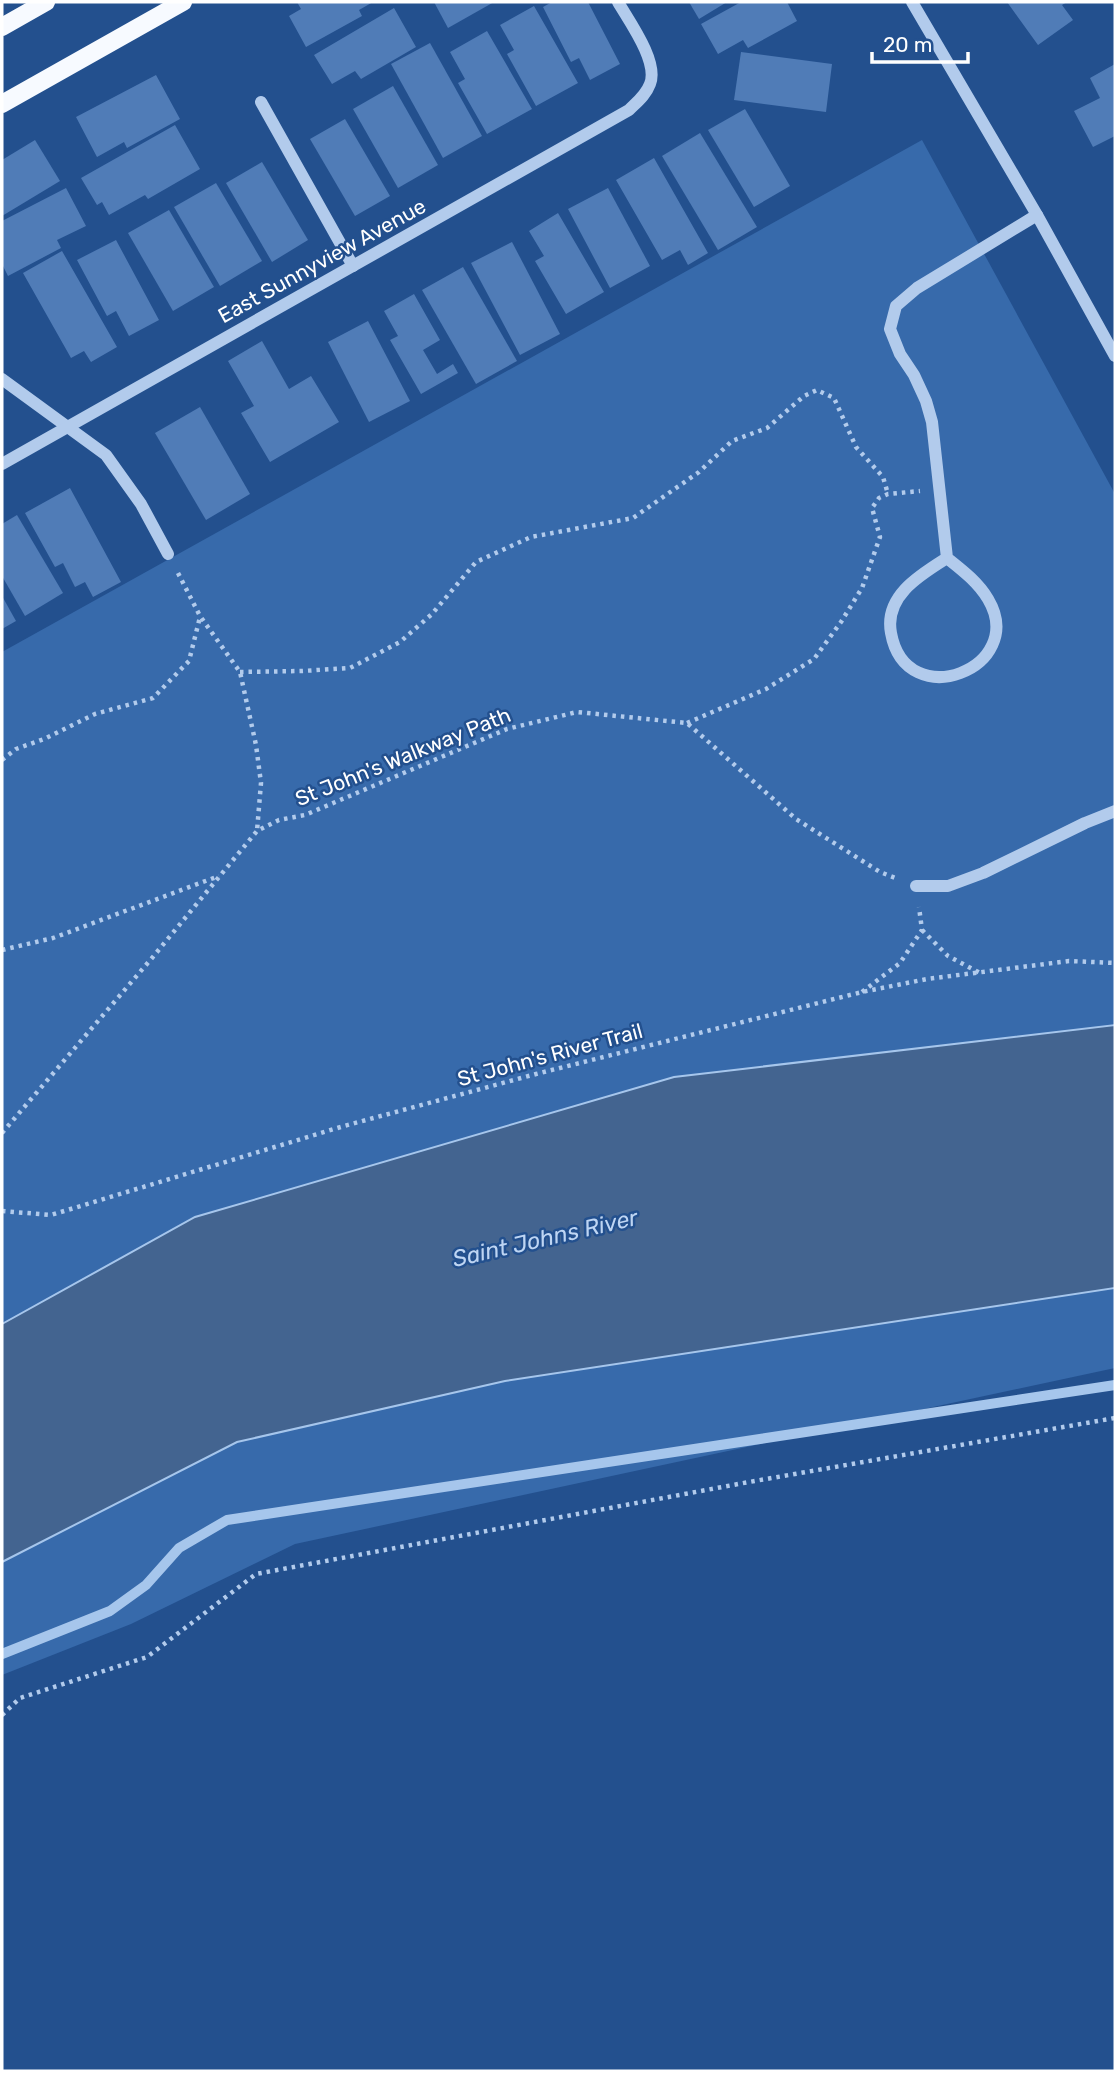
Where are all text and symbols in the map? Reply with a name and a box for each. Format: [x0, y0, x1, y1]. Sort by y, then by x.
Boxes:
scale bar [872, 21, 968, 65]
text: 20 m [883, 32, 932, 57]
street label: East Sunnyview Avenue [214, 193, 430, 328]
street label: St John's Walkway Path [291, 702, 514, 811]
street label: St John's River Trail [455, 1018, 645, 1091]
water label: Saint Johns River [450, 1203, 642, 1273]

